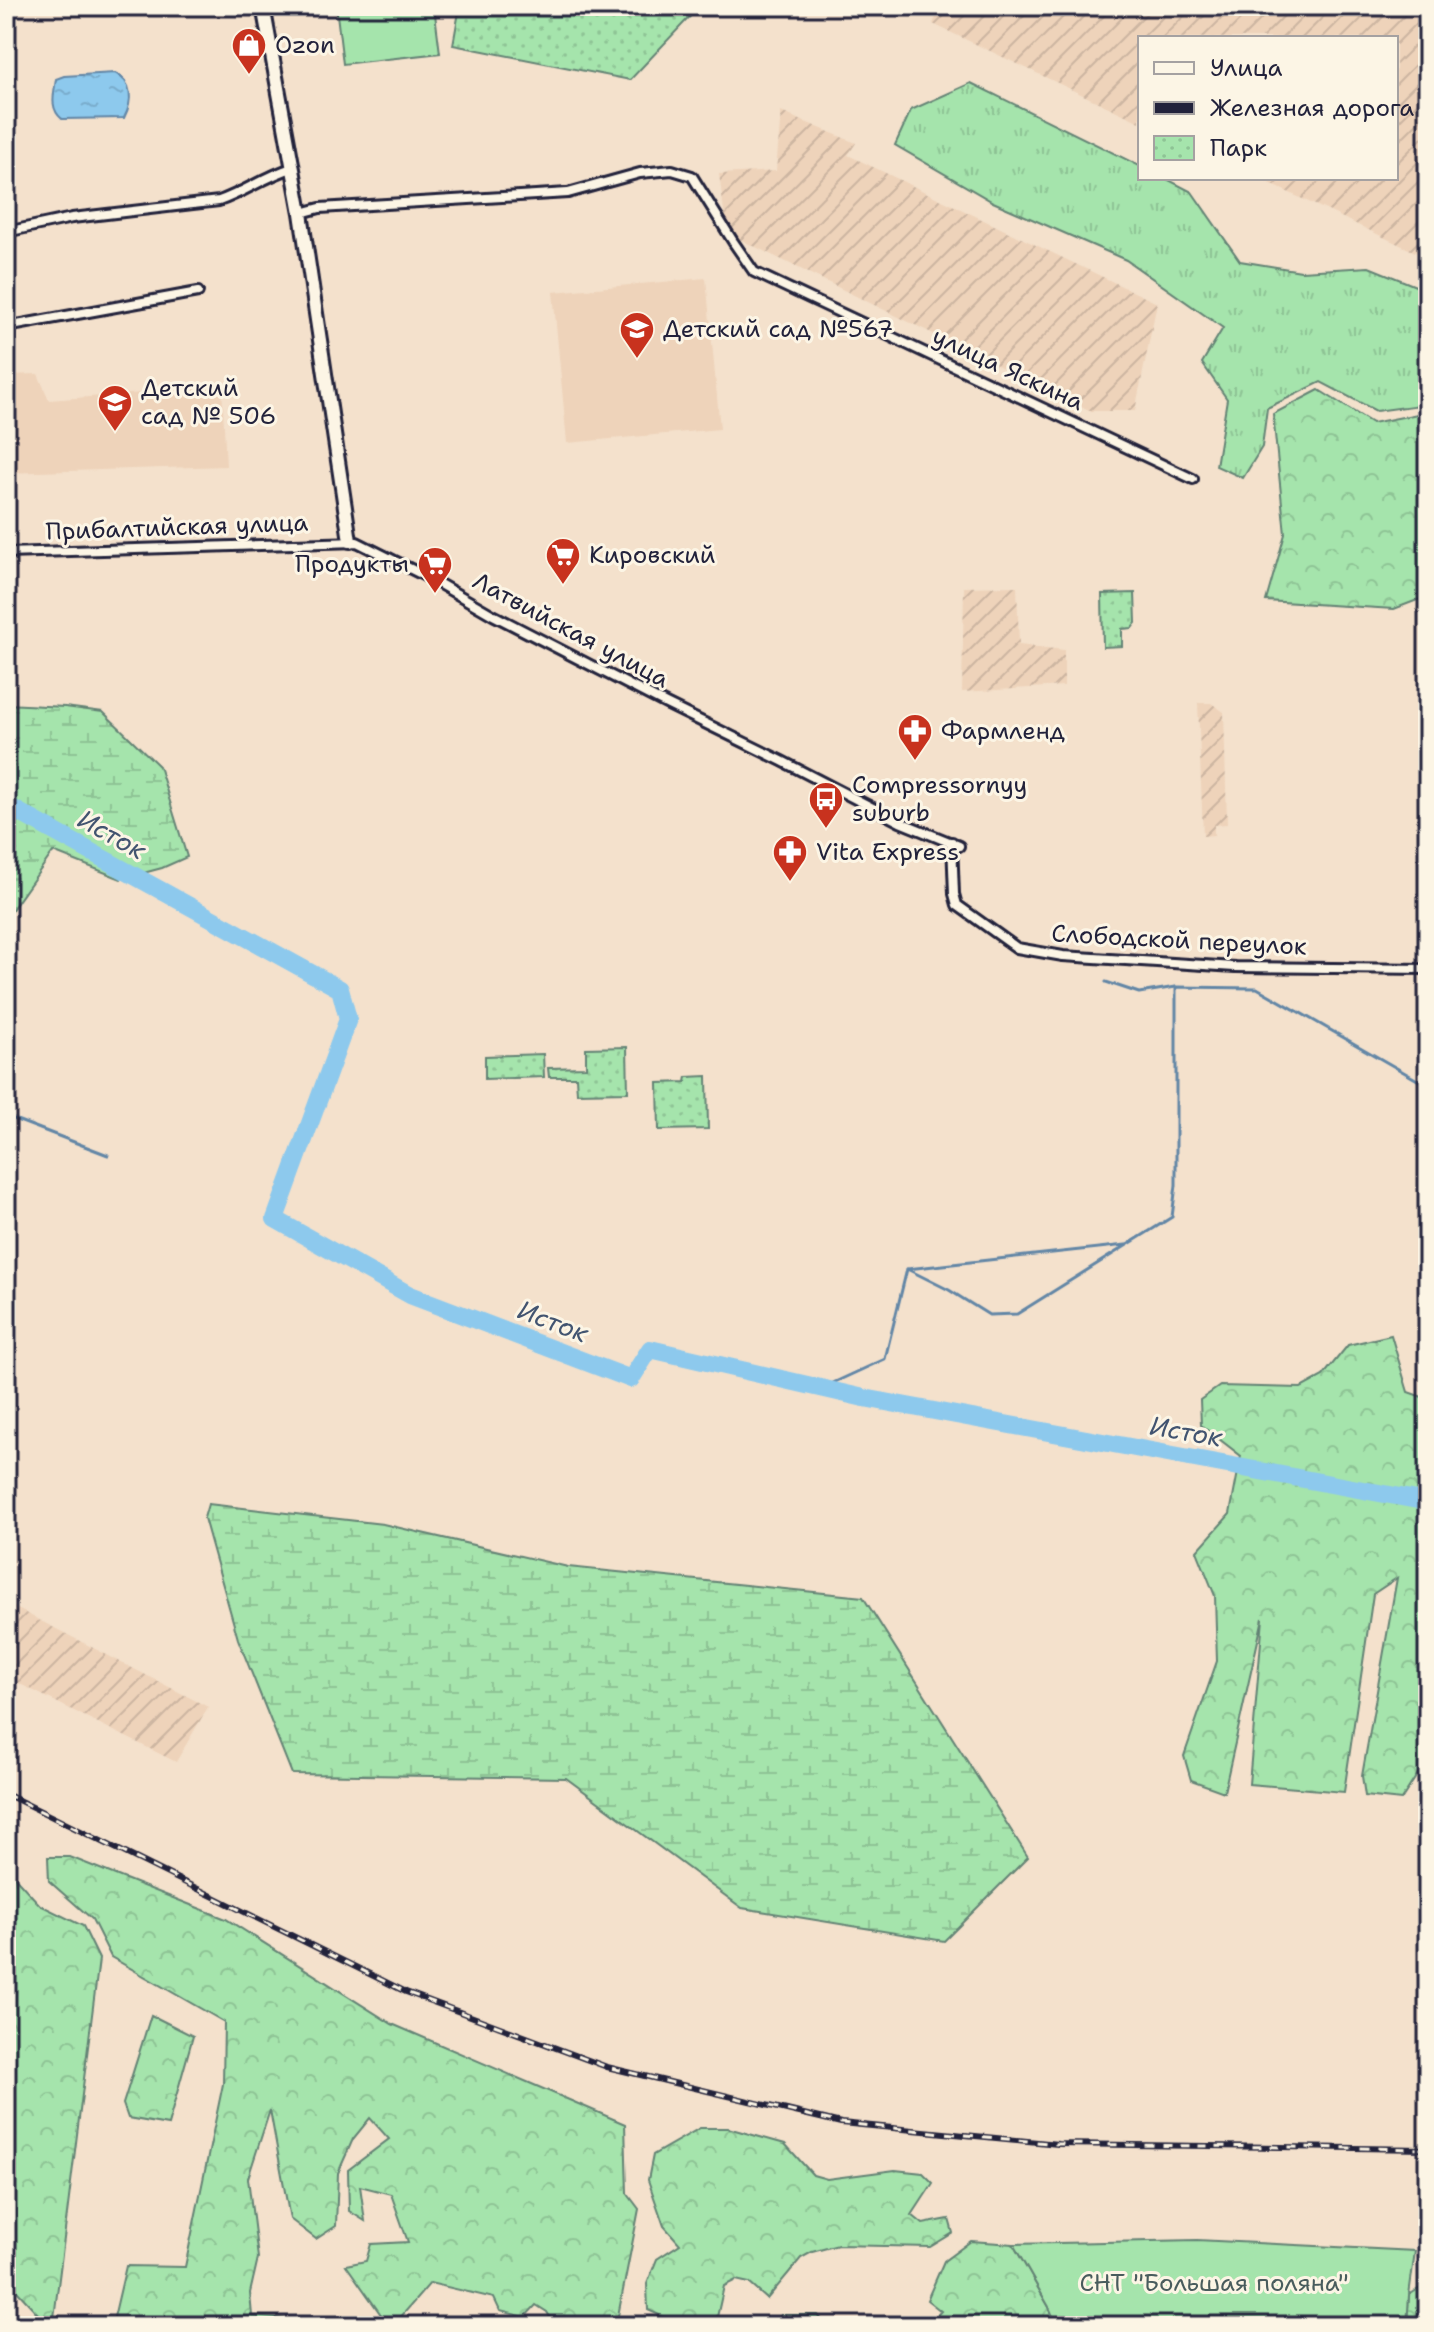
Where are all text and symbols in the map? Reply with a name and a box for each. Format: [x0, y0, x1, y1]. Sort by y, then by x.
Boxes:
shop icon: Ozon [230, 26, 268, 76]
place label: Ozon [275, 29, 335, 61]
legend [1138, 36, 1398, 180]
text: Улица [1210, 52, 1283, 84]
text: Железная дорога [1210, 92, 1414, 124]
text: Парк [1210, 132, 1267, 164]
school or university icon: Детский сад №567 [618, 310, 656, 360]
place label: Детский сад №567 [663, 313, 893, 345]
street label: улица Яскина [927, 320, 1089, 418]
place label: Детский сад № 506 [141, 372, 276, 432]
school or university icon: Детский сад № 506 [96, 383, 134, 433]
street label: Прибалтийская улица [45, 506, 309, 548]
supermarket icon: Кировский [544, 536, 582, 586]
place label: Кировский [589, 539, 716, 571]
supermarket icon: Продукты [416, 545, 454, 595]
place label: Продукты [295, 548, 409, 580]
street label: Латвийская улица [467, 565, 675, 695]
pharmacy icon: Фармленд [896, 712, 934, 762]
place label: Фармленд [941, 715, 1065, 747]
place label: Compressornyy suburb [852, 769, 1027, 829]
bus stop icon: Compressornyy suburb [807, 780, 845, 830]
water label: Исток [72, 801, 154, 868]
pharmacy icon: Vita Express [771, 833, 809, 883]
place label: Vita Express [816, 836, 959, 868]
street label: Слободской переулок [1051, 917, 1308, 963]
water label: Исток [513, 1292, 595, 1351]
water label: Исток [1147, 1407, 1226, 1455]
park label: СНТ "Большая поляна" [1079, 2267, 1349, 2299]

